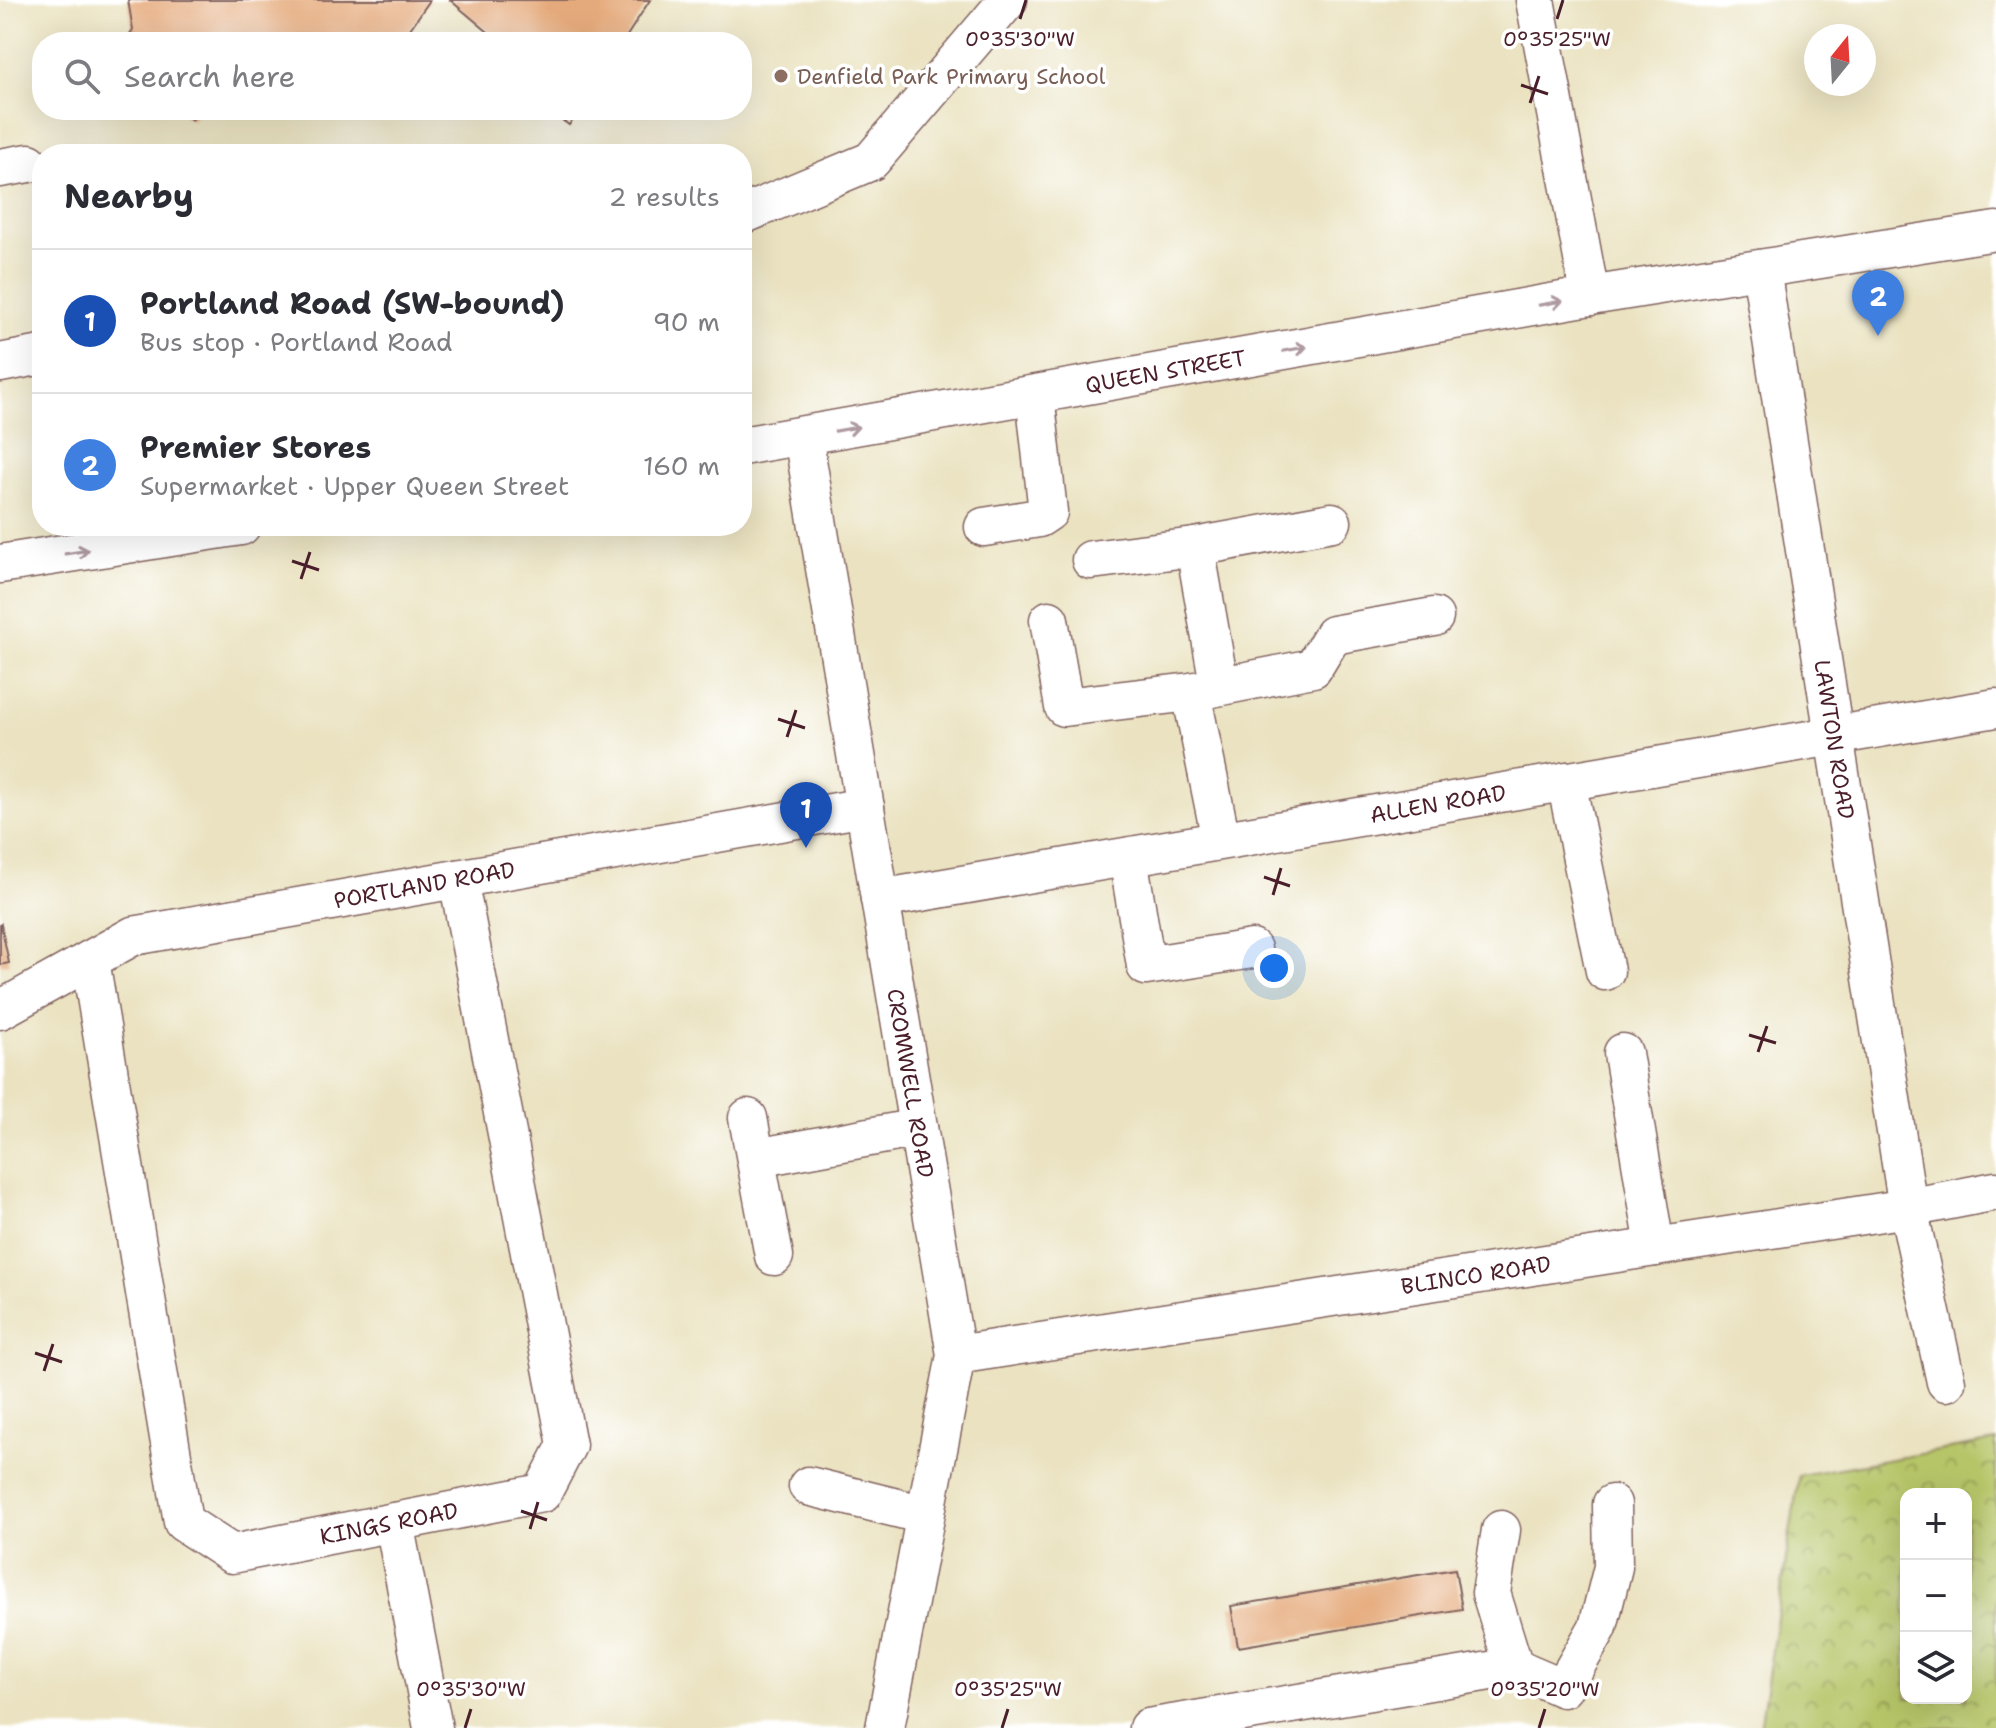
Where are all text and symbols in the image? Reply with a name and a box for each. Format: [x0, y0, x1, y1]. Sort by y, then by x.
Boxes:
north arrow [1804, 24, 1876, 96]
text: 0°35'30"W [965, 26, 1075, 52]
text: 0°35'25"W [1503, 26, 1611, 52]
search box [32, 32, 752, 120]
icon: search [60, 54, 104, 98]
text: Search here [124, 56, 295, 97]
place label: Denfield Park Primary School [797, 62, 1106, 91]
marker: Denfield Park Primary School [772, 67, 790, 85]
text: Nearby [64, 173, 194, 219]
text: 2 results [608, 179, 720, 214]
pin: 2 [1852, 270, 1904, 336]
text: Portland Road (SW-bound) [140, 283, 564, 324]
one-way arrow [1538, 295, 1564, 310]
text: 1 [84, 304, 96, 339]
text: 90 m [653, 304, 720, 339]
text: Bus stop · Portland Road [140, 324, 453, 359]
one-way arrow [1282, 340, 1308, 355]
street label: QUEEN STREET [1083, 343, 1248, 400]
one-way arrow [833, 420, 859, 435]
text: Premier Stores [140, 427, 371, 468]
text: 2 [81, 448, 99, 483]
text: 160 m [643, 448, 720, 483]
text: Supermarket · Upper Queen Street [140, 468, 569, 503]
one-way arrow [64, 544, 89, 559]
street label: LAWTON ROAD [1808, 657, 1861, 821]
street label: ALLEN ROAD [1368, 778, 1508, 829]
pin: 1 [780, 782, 832, 848]
street label: PORTLAND ROAD [331, 854, 517, 915]
your location [1254, 948, 1294, 988]
street label: CROMWELL ROAD [881, 986, 941, 1180]
street label: BLINCO ROAD [1399, 1249, 1553, 1301]
map controls [1900, 1488, 1972, 1704]
button: + [1900, 1488, 1972, 1560]
street label: KINGS ROAD [317, 1495, 461, 1551]
button: − [1900, 1560, 1972, 1632]
button: layers [1900, 1632, 1972, 1704]
text: 0°35'30"W [416, 1676, 526, 1702]
text: 0°35'25"W [954, 1676, 1062, 1702]
text: 0°35'20"W [1490, 1676, 1600, 1702]

